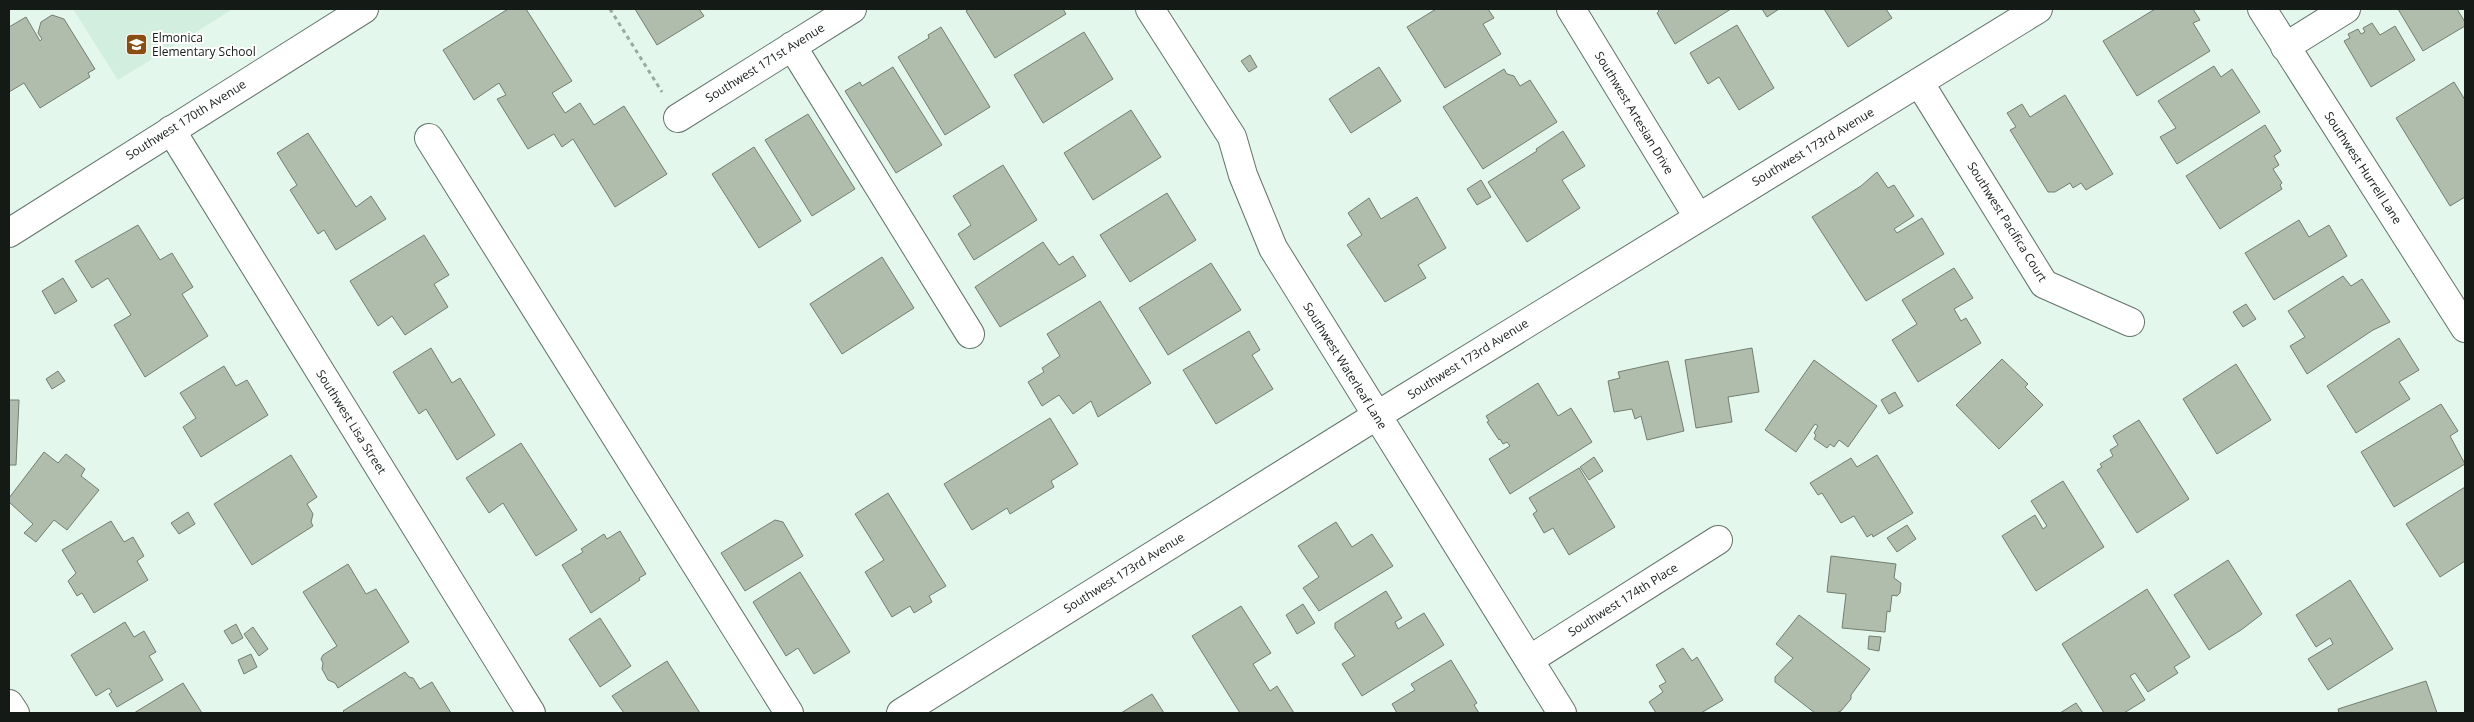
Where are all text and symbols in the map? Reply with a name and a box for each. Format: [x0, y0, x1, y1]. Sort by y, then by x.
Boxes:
street label: Southwest 171st Avenue [702, 19, 828, 106]
place label: Elmonica Elementary School [152, 29, 256, 60]
school or university icon: Elmonica Elementary School [124, 33, 148, 57]
street label: Southwest Artesian Drive [1591, 48, 1678, 178]
street label: Southwest 170th Avenue [122, 75, 249, 164]
street label: Southwest 173rd Avenue [1749, 103, 1877, 190]
street label: Southwest Hurrell Lane [2321, 108, 2406, 227]
street label: Southwest Pacifica Court [1964, 158, 2051, 285]
street label: Southwest Waterleaf Lane [1299, 299, 1392, 432]
street label: Southwest 173rd Avenue [1404, 314, 1532, 403]
street label: Southwest Lisa Street [312, 366, 390, 477]
street label: Southwest 173rd Avenue [1060, 528, 1188, 617]
street label: Southwest 174th Place [1565, 559, 1681, 640]

